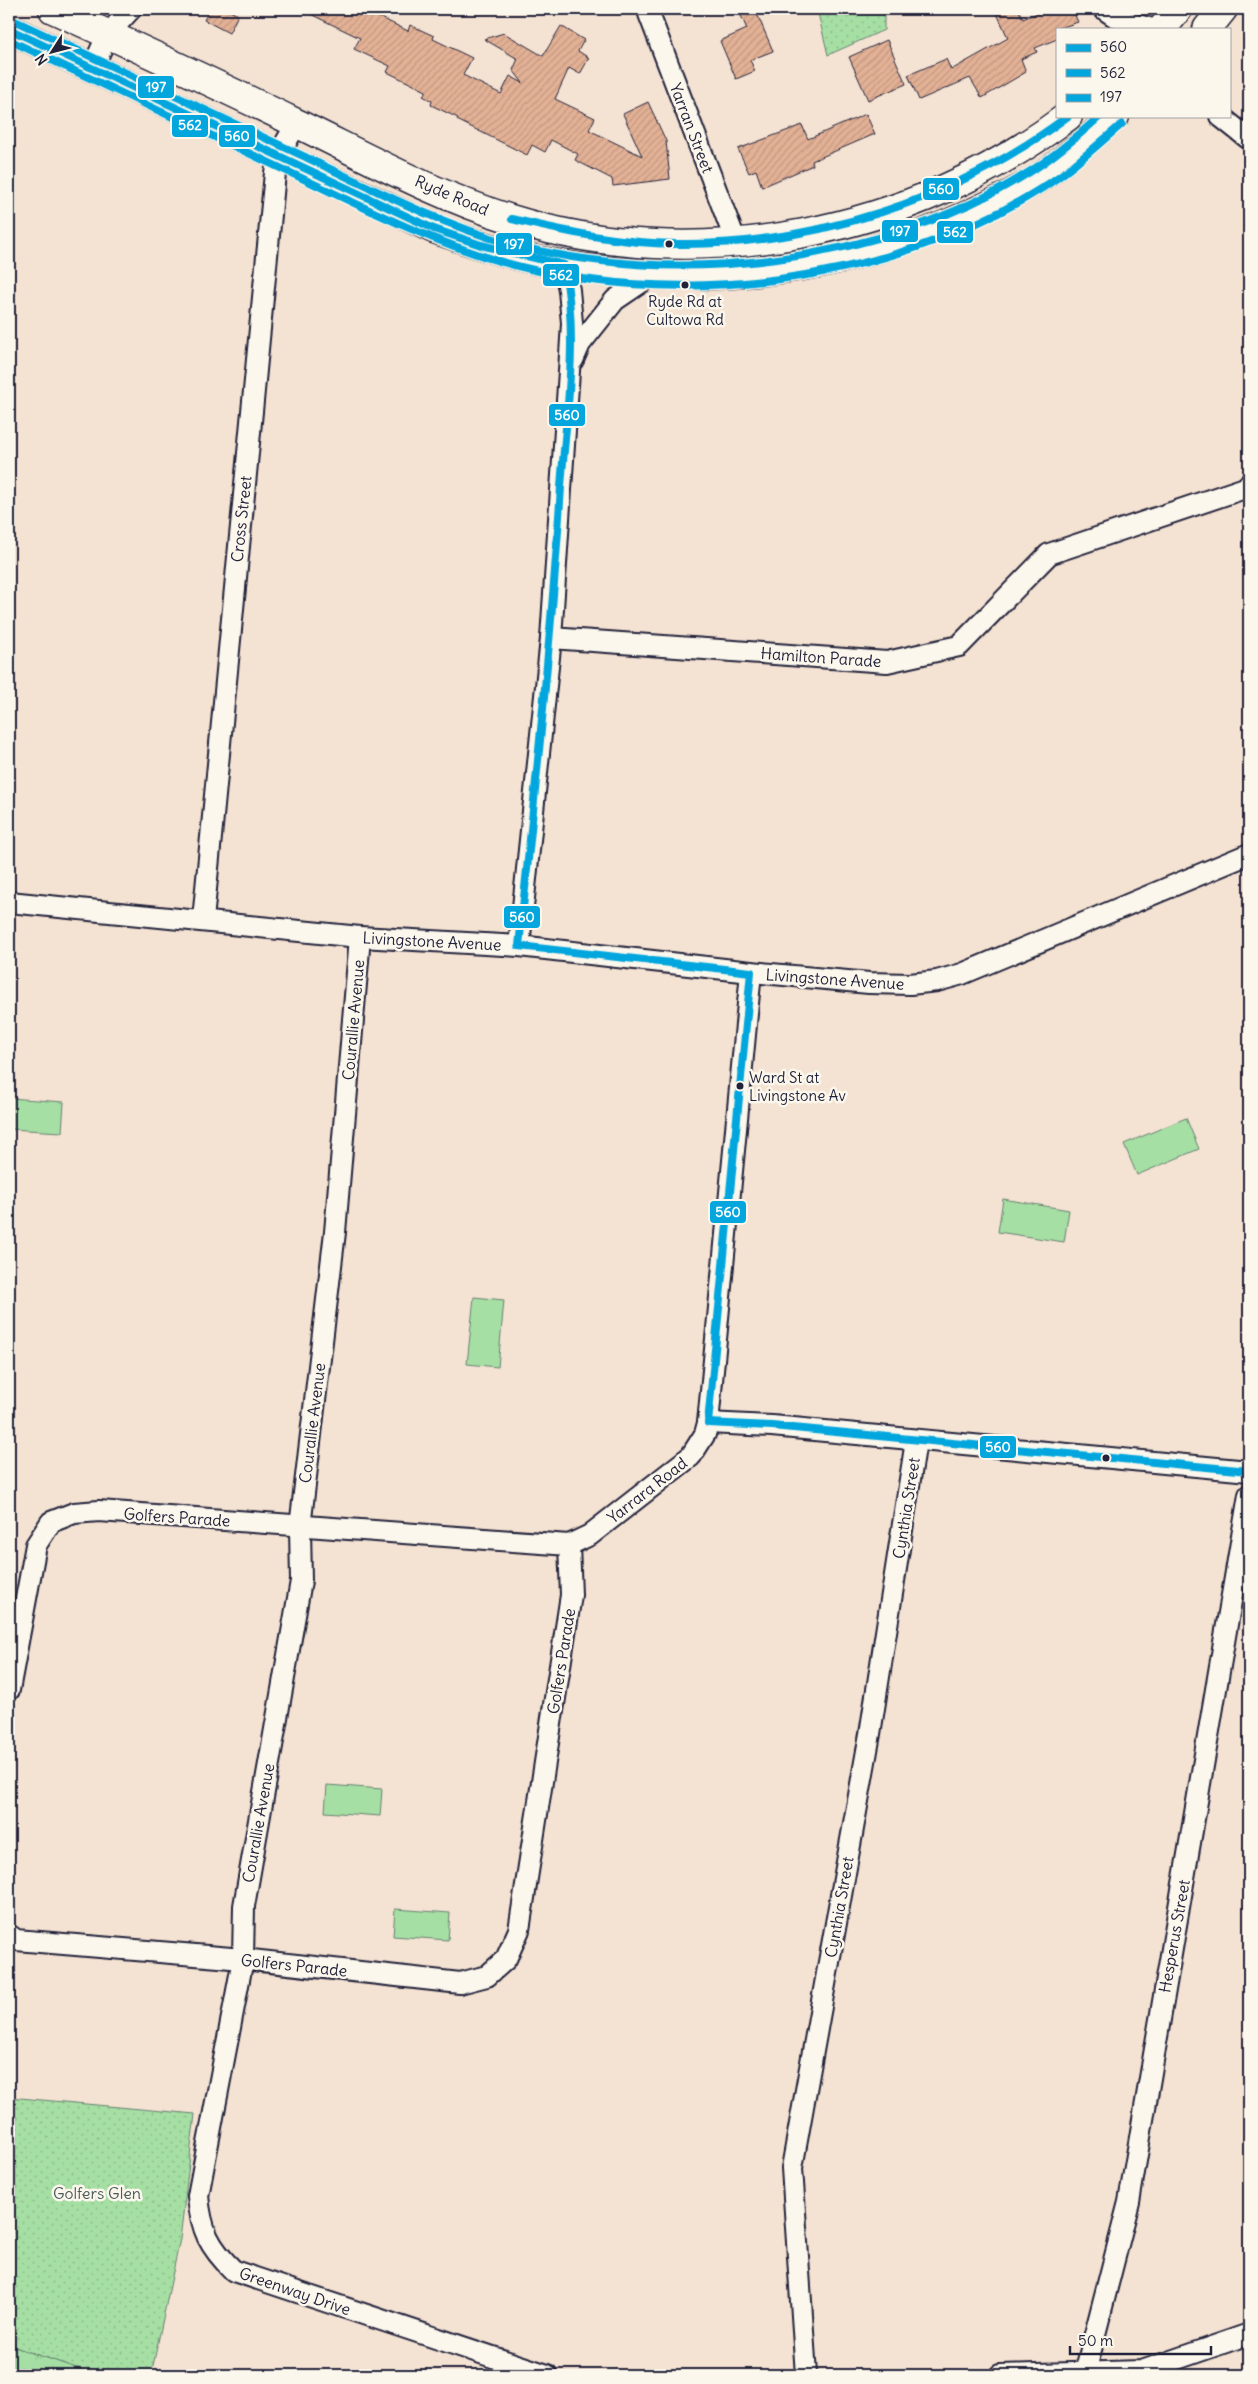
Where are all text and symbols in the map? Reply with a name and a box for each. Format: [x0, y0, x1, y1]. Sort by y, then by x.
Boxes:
north arrow [28, 28, 78, 78]
legend [1056, 28, 1230, 118]
text: 560 [1100, 37, 1127, 56]
text: N [31, 50, 52, 69]
text: 562 [1100, 63, 1126, 82]
line badge: 197 [137, 75, 175, 99]
text: 197 [146, 78, 166, 96]
street label: Yarran Street [666, 80, 719, 176]
text: 197 [1100, 87, 1122, 106]
line badge: 562 [171, 114, 209, 138]
text: 562 [178, 116, 202, 134]
line badge: 560 [218, 124, 256, 148]
text: 560 [224, 127, 250, 145]
street label: Ryde Road [412, 170, 492, 220]
line badge: 560 [922, 177, 960, 201]
text: 560 [928, 180, 954, 198]
line badge: 197 [881, 219, 919, 243]
line badge: 562 [936, 220, 974, 244]
text: 197 [890, 222, 910, 240]
text: 562 [943, 223, 967, 241]
line badge: 197 [495, 232, 533, 256]
text: 197 [504, 235, 524, 253]
unlabelled marker [664, 239, 674, 249]
line badge: 562 [542, 263, 580, 287]
text: 562 [549, 266, 573, 284]
marker: Ryde Rd at Cultowa Rd [680, 280, 690, 290]
place label: Ryde Rd at Cultowa Rd [646, 292, 724, 329]
line badge: 560 [548, 403, 586, 427]
text: 560 [554, 406, 580, 424]
street label: Cross Street [227, 474, 256, 563]
street label: Hamilton Parade [760, 643, 882, 671]
line badge: 560 [503, 905, 541, 929]
text: 560 [509, 908, 535, 926]
street label: Livingstone Avenue [362, 927, 502, 955]
street label: Courallie Avenue [338, 959, 368, 1081]
street label: Livingstone Avenue [765, 964, 905, 994]
place label: Ward St at Livingstone Av [749, 1068, 846, 1105]
marker: Ward St at Livingstone Av [735, 1081, 745, 1091]
line badge: 560 [709, 1200, 747, 1224]
text: 560 [715, 1203, 741, 1221]
street label: Courallie Avenue [295, 1362, 329, 1484]
line badge: 560 [979, 1435, 1017, 1459]
text: 560 [985, 1438, 1011, 1456]
street label: Yarrara Road [603, 1453, 691, 1527]
unlabelled marker [1101, 1453, 1111, 1463]
street label: Cynthia Street [888, 1455, 924, 1560]
street label: Golfers Parade [123, 1503, 231, 1531]
street label: Golfers Parade [543, 1607, 579, 1715]
street label: Courallie Avenue [238, 1762, 278, 1884]
street label: Cynthia Street [820, 1854, 858, 1959]
street label: Hesperus Street [1154, 1877, 1194, 1994]
street label: Golfers Parade [240, 1949, 348, 1981]
park label: Golfers Glen [53, 2183, 141, 2203]
street label: Greenway Drive [237, 2263, 353, 2319]
scale bar [1070, 2324, 1212, 2356]
text: 50 m [1078, 2331, 1113, 2350]

